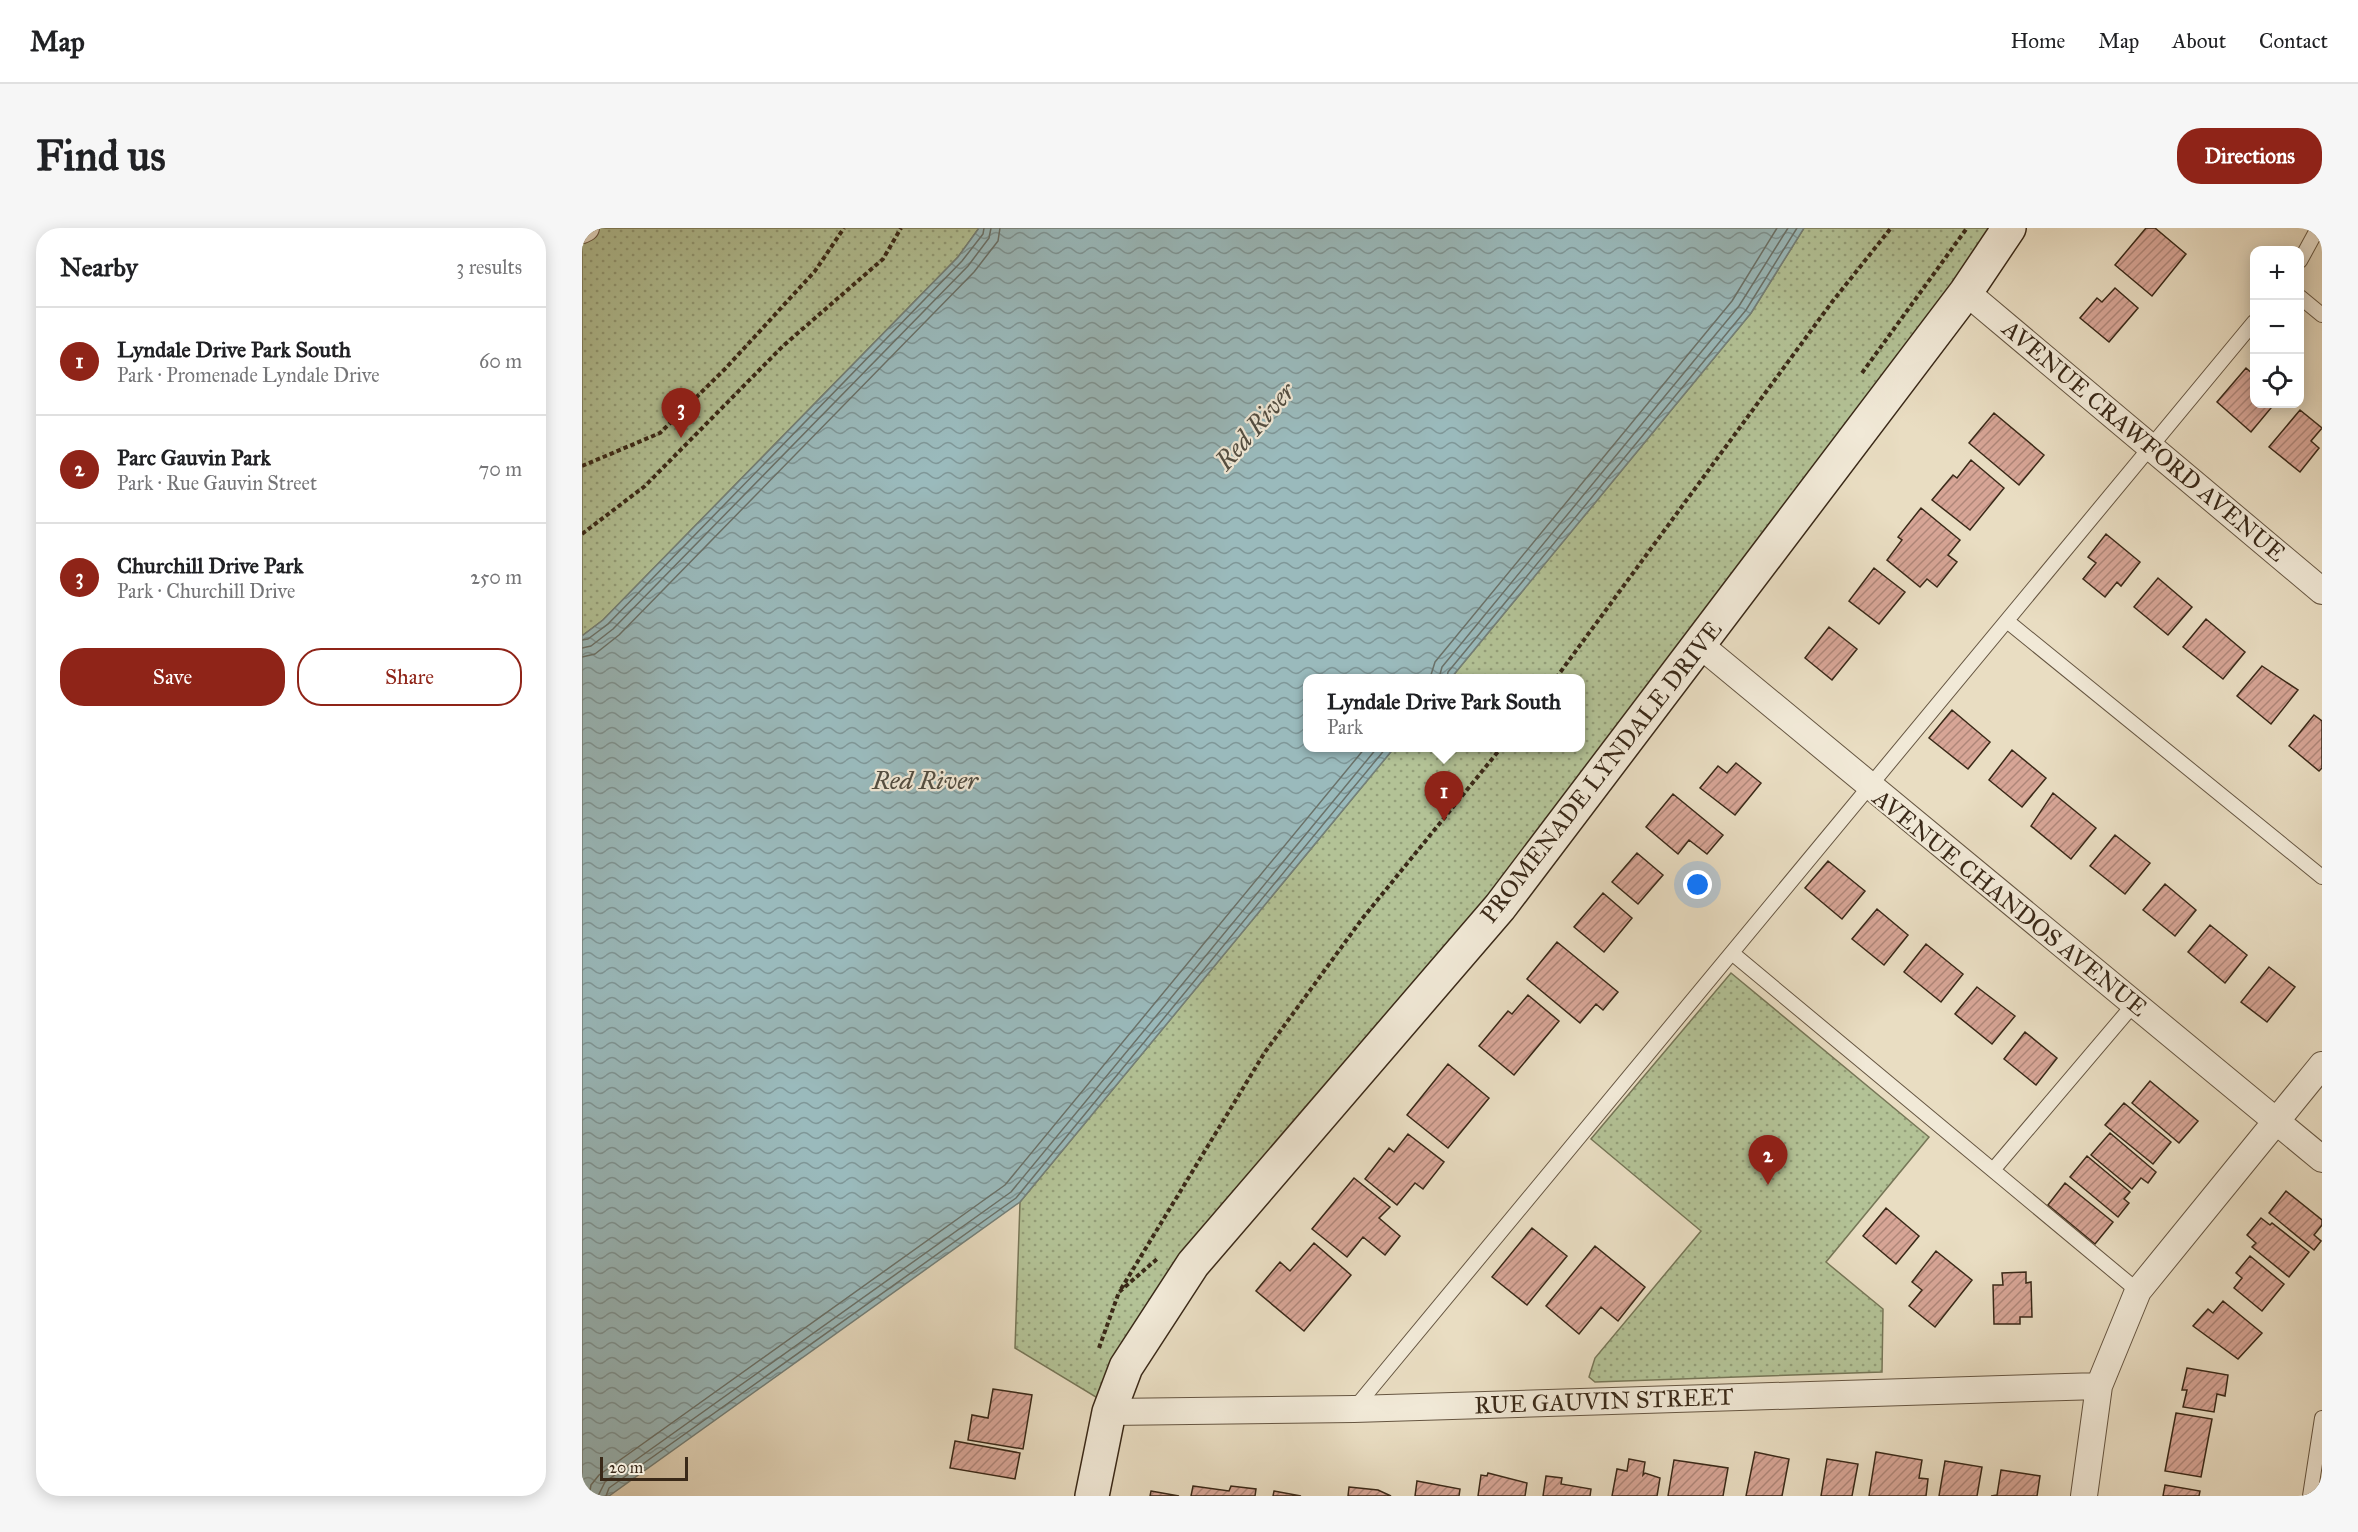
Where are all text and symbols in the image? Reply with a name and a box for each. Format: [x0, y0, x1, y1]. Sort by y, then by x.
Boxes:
text: Map [30, 24, 85, 59]
text: Home [2010, 28, 2065, 54]
text: Map [2098, 28, 2139, 54]
text: About [2172, 28, 2226, 54]
text: Contact [2259, 28, 2328, 54]
button: Directions [2177, 128, 2322, 184]
text: Find us [36, 130, 166, 182]
map controls [2250, 246, 2304, 408]
button: + [2250, 246, 2304, 300]
text: Nearby [60, 251, 138, 283]
text: 3 results [456, 255, 522, 279]
button: − [2250, 300, 2304, 354]
street label: AVENUE CRAWFORD AVENUE [1996, 313, 2292, 568]
text: Lyndale Drive Park South [117, 336, 351, 363]
text: 1 [76, 349, 83, 373]
text: 60 m [479, 349, 522, 373]
button: locate [2250, 354, 2304, 408]
text: Park · Promenade Lyndale Drive [117, 363, 380, 387]
water label: Red River [1208, 375, 1302, 477]
pin: 3 [662, 388, 700, 438]
text: Parc Gauvin Park [117, 444, 271, 471]
text: 2 [75, 457, 84, 481]
text: 70 m [479, 457, 522, 481]
text: Park · Rue Gauvin Street [117, 471, 317, 495]
text: Churchill Drive Park [117, 552, 304, 579]
text: 3 [76, 565, 84, 589]
text: 250 m [470, 565, 522, 589]
text: Park · Churchill Drive [117, 579, 295, 603]
street label: PROMENADE LYNDALE DRIVE [1474, 615, 1728, 929]
button: Save [60, 648, 285, 706]
button: Share [297, 648, 522, 706]
popup [1303, 674, 1585, 752]
text: Lyndale Drive Park South [1327, 688, 1561, 715]
text: Park [1327, 715, 1363, 739]
water label: Red River [871, 764, 979, 796]
pin: 1 [1424, 772, 1464, 821]
street label: AVENUE CHANDOS AVENUE [1866, 782, 2153, 1023]
your location [1683, 870, 1712, 899]
pin: 2 [1748, 1136, 1788, 1185]
street label: RUE GAUVIN STREET [1474, 1381, 1734, 1421]
scale bar [600, 1454, 688, 1482]
text: 20 m [609, 1458, 643, 1477]

